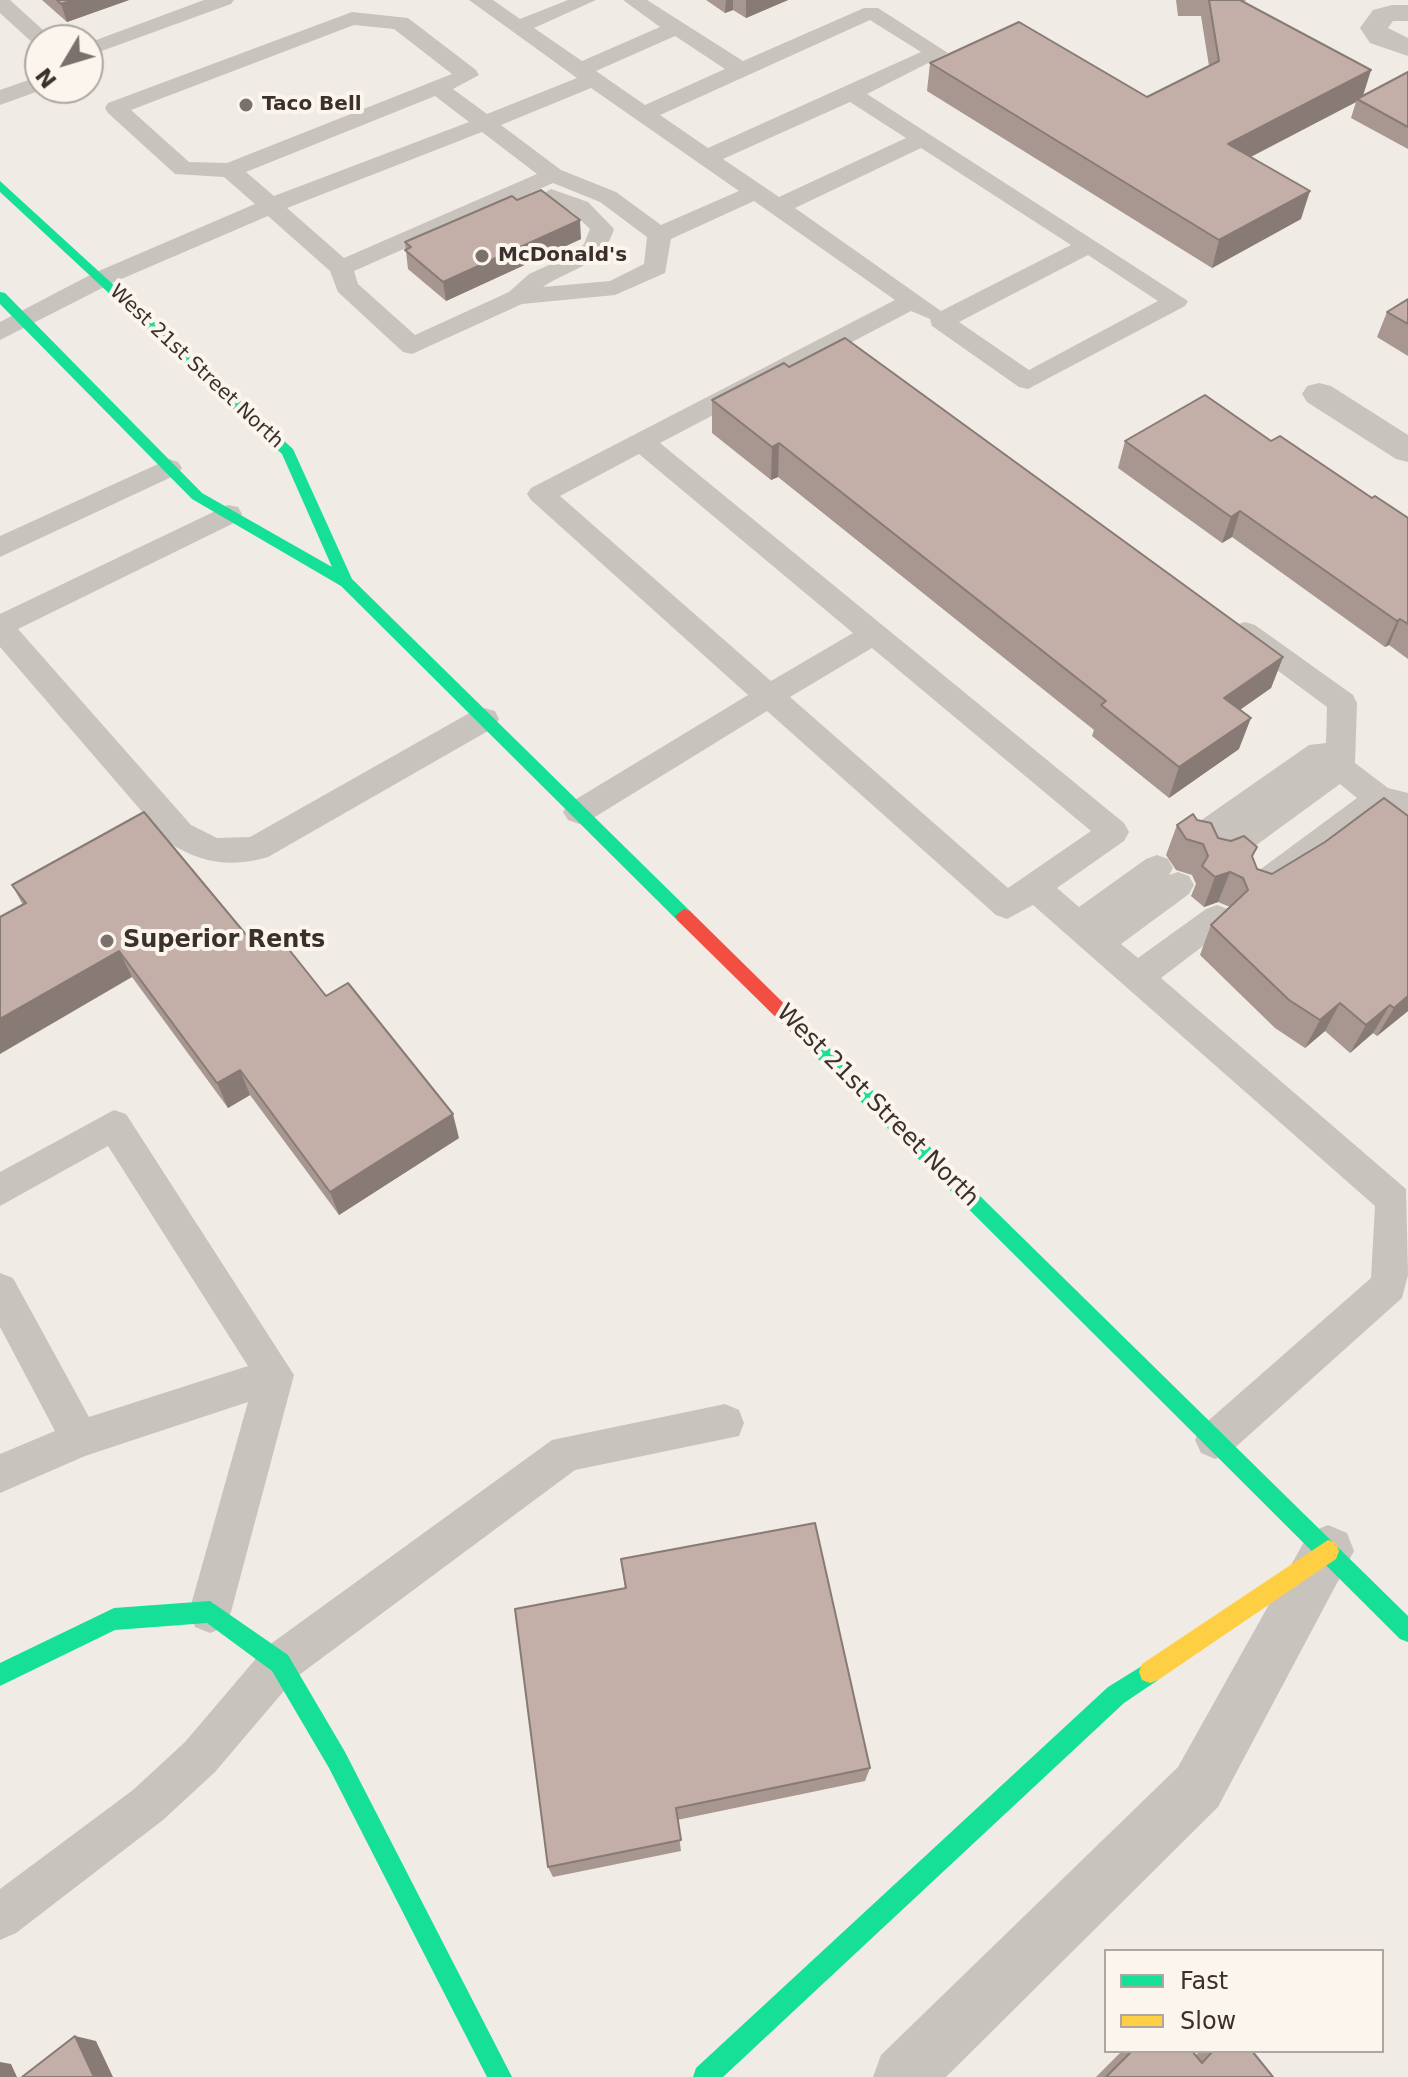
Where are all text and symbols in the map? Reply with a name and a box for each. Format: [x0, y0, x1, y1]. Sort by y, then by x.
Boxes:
north arrow [24, 24, 104, 104]
text: N [31, 63, 62, 93]
place label: Taco Bell [262, 93, 362, 117]
marker: Taco Bell [237, 96, 255, 114]
place label: McDonald's [498, 244, 627, 268]
marker: McDonald's [473, 247, 491, 265]
street label: West 21st Street North [104, 280, 288, 454]
place label: Superior Rents [123, 927, 325, 955]
marker: Superior Rents [98, 932, 116, 950]
street label: West 21st Street North [770, 999, 984, 1213]
legend [1104, 1949, 1384, 2053]
text: Fast [1180, 1967, 1228, 1995]
text: Slow [1180, 2007, 1236, 2035]

